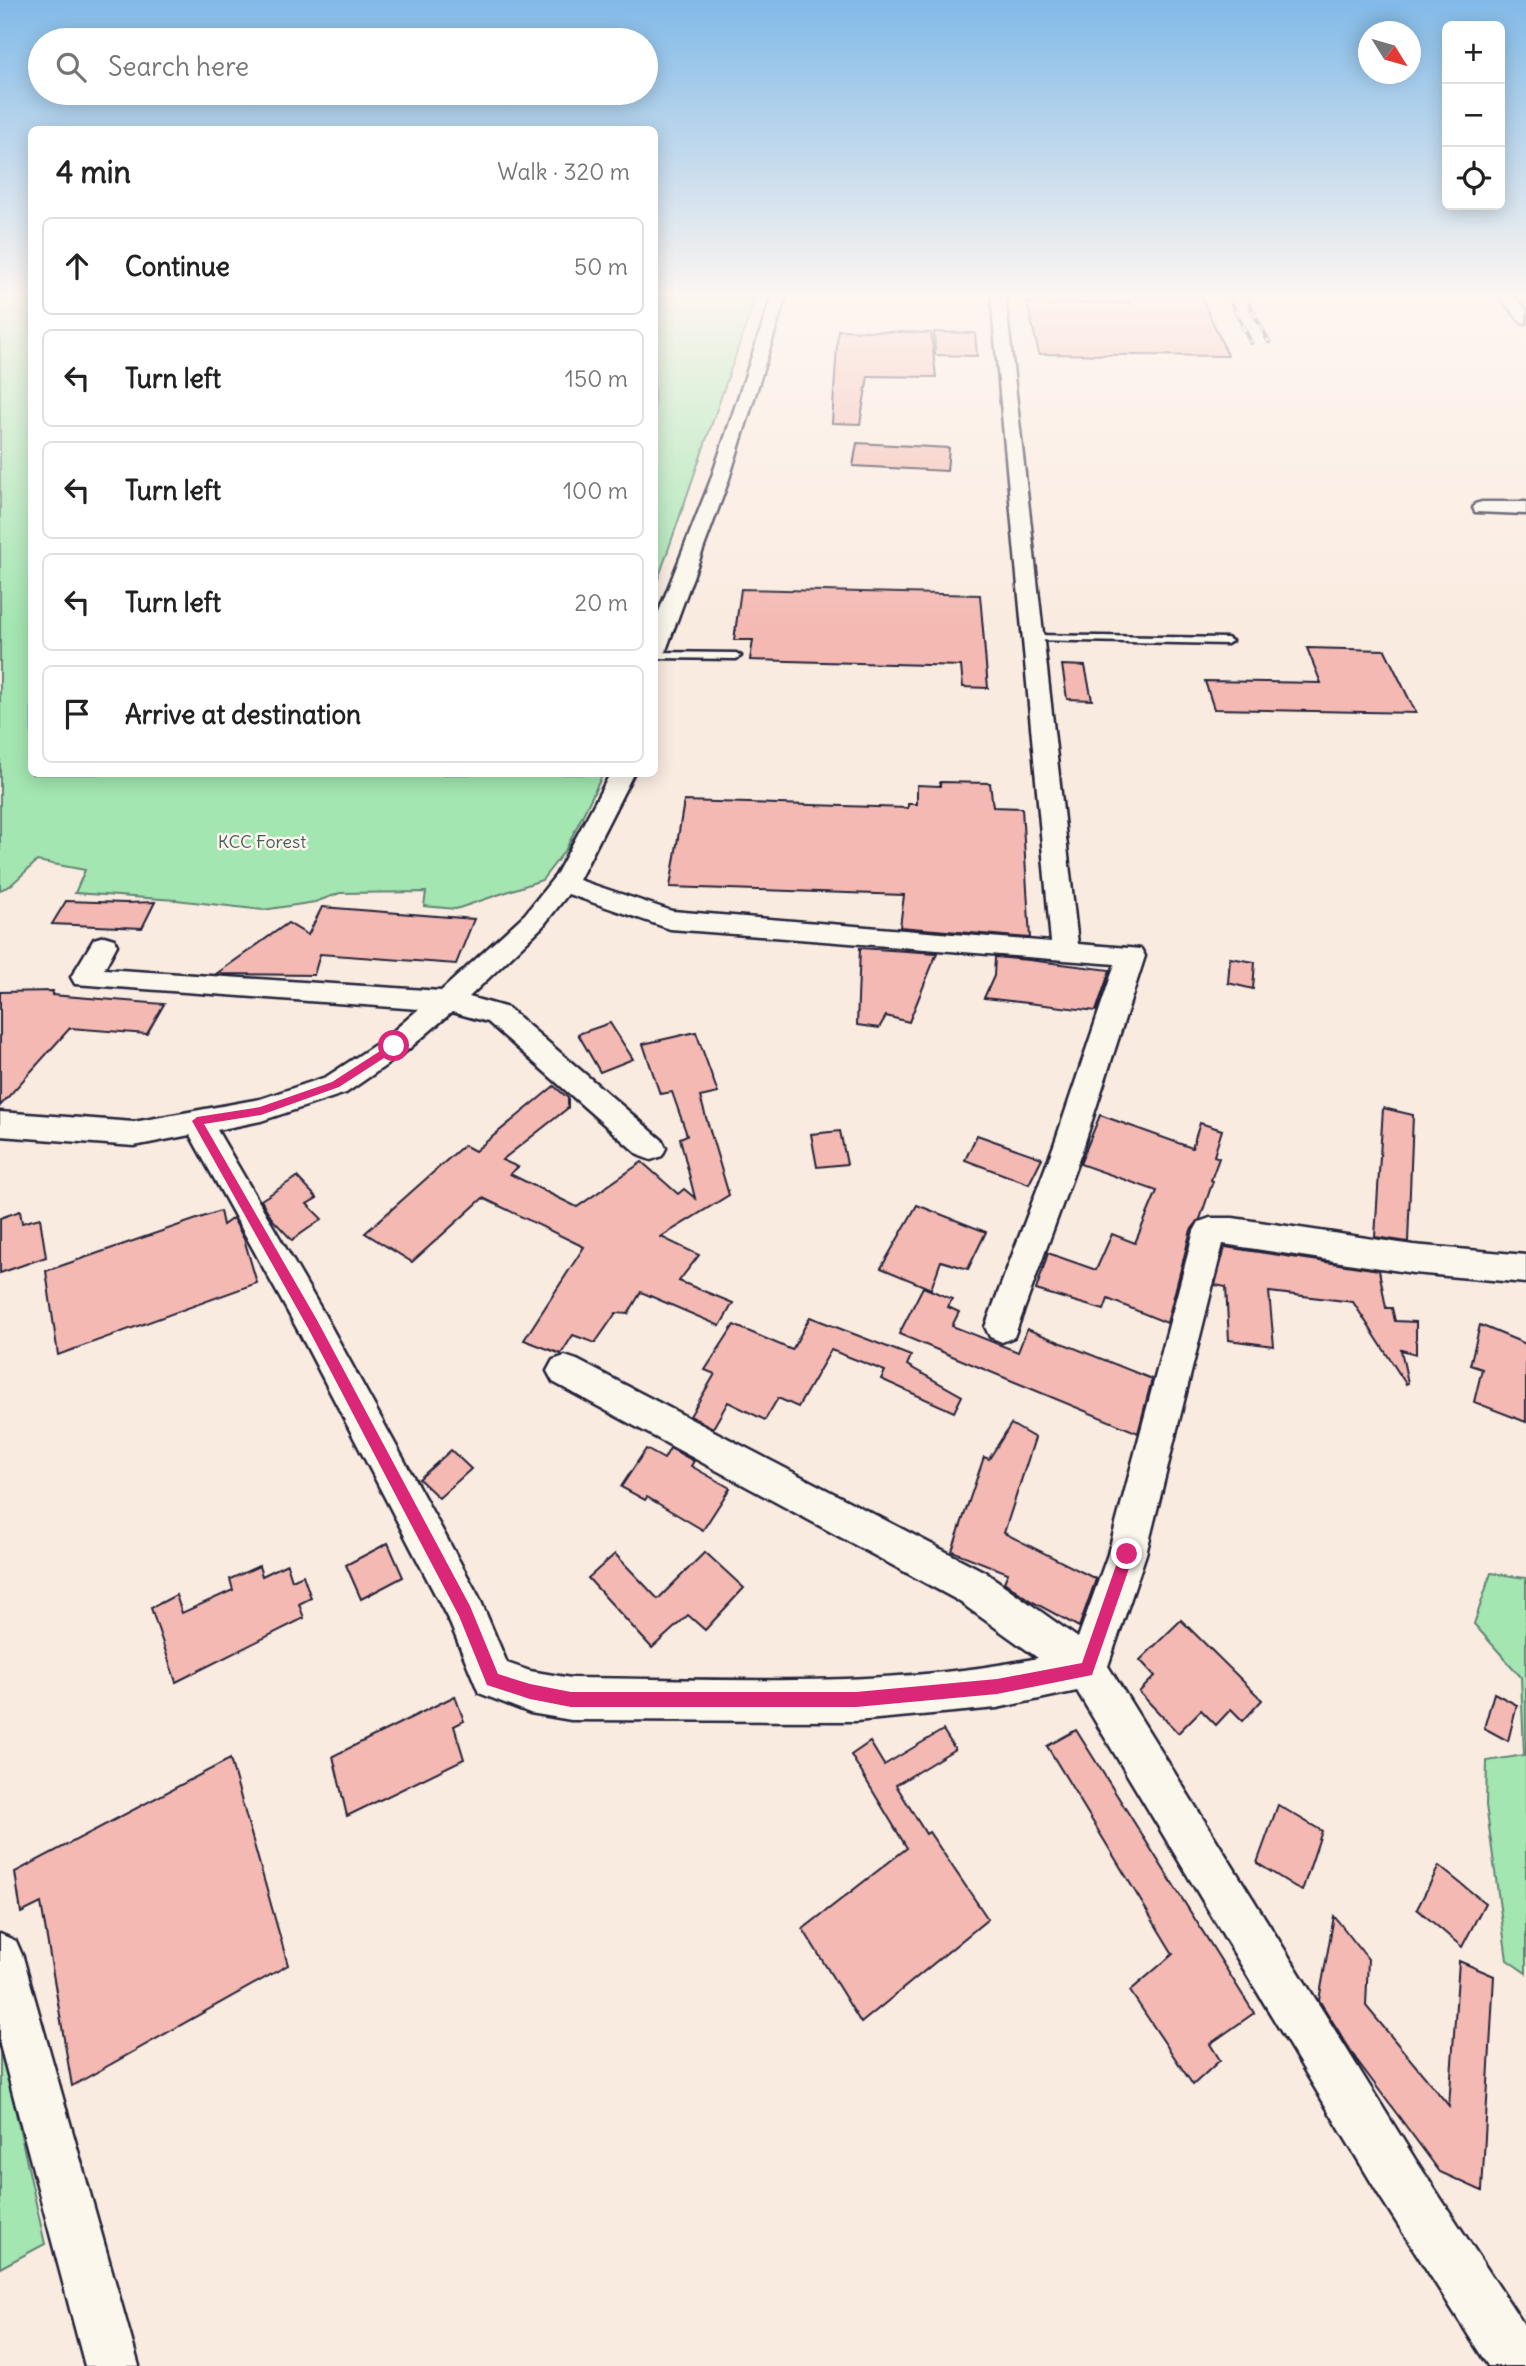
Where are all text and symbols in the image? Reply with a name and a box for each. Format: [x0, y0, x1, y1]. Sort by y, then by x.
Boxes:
north arrow [1358, 21, 1421, 84]
map controls [1442, 21, 1505, 210]
button: + [1442, 21, 1505, 84]
search box [28, 28, 658, 105]
icon: search [52, 48, 90, 86]
text: Search here [108, 50, 249, 83]
button: − [1442, 84, 1505, 147]
button: locate [1442, 147, 1505, 210]
text: 4 min [56, 153, 131, 191]
text: Walk · 320 m [497, 157, 630, 186]
icon: ahead [58, 247, 96, 285]
text: Continue [125, 250, 230, 283]
text: 50 m [574, 252, 628, 281]
icon: left [58, 359, 96, 397]
text: Turn left [125, 362, 221, 395]
text: 150 m [565, 364, 628, 393]
icon: left [58, 471, 96, 509]
text: Turn left [125, 474, 221, 507]
text: 100 m [563, 476, 628, 505]
icon: left [58, 583, 96, 621]
text: Turn left [125, 586, 221, 619]
text: 20 m [575, 588, 628, 617]
icon: arrive [58, 695, 96, 733]
text: Arrive at destination [125, 698, 361, 731]
park label: KCC Forest [218, 830, 306, 853]
route start [378, 1030, 409, 1061]
route end [1111, 1538, 1142, 1569]

